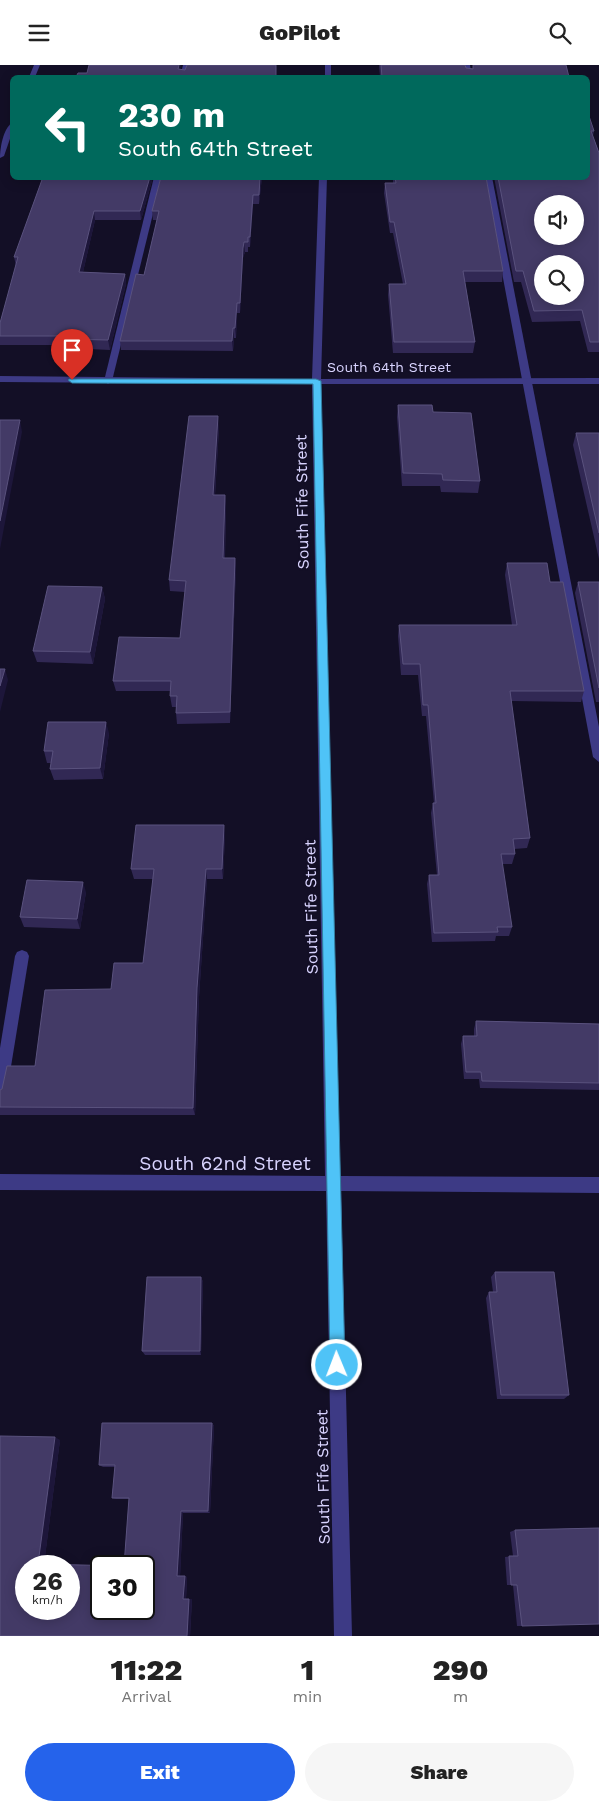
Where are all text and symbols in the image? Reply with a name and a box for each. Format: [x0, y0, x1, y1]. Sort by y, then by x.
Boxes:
icon: menu [25, 19, 53, 47]
icon: search [546, 19, 574, 47]
text: GoPilot [259, 20, 340, 45]
text: 230 m [118, 94, 225, 136]
icon: left [35, 95, 100, 160]
text: South 64th Street [118, 136, 313, 161]
map controls [534, 195, 584, 305]
button: sound [534, 195, 584, 245]
button: search [534, 255, 584, 305]
pin [51, 329, 93, 380]
icon: arrive [58, 336, 86, 364]
street label: South 64th Street [327, 359, 451, 375]
street label: South Fife Street [291, 434, 313, 570]
street label: South Fife Street [300, 839, 322, 975]
street label: South 62nd Street [139, 1152, 311, 1175]
position arrow [310, 1338, 362, 1390]
street label: South Fife Street [312, 1409, 334, 1545]
speed limit sign: 30 [90, 1555, 155, 1620]
text: 26 [32, 1567, 63, 1596]
text: km/h [32, 1593, 63, 1607]
text: 11:22 [110, 1652, 182, 1687]
text: 1 [301, 1652, 314, 1687]
text: 290 [433, 1652, 489, 1687]
text: Arrival [121, 1687, 171, 1706]
text: min [293, 1687, 322, 1706]
text: m [453, 1687, 468, 1706]
button: Exit [25, 1743, 295, 1801]
button: Share [305, 1743, 574, 1801]

